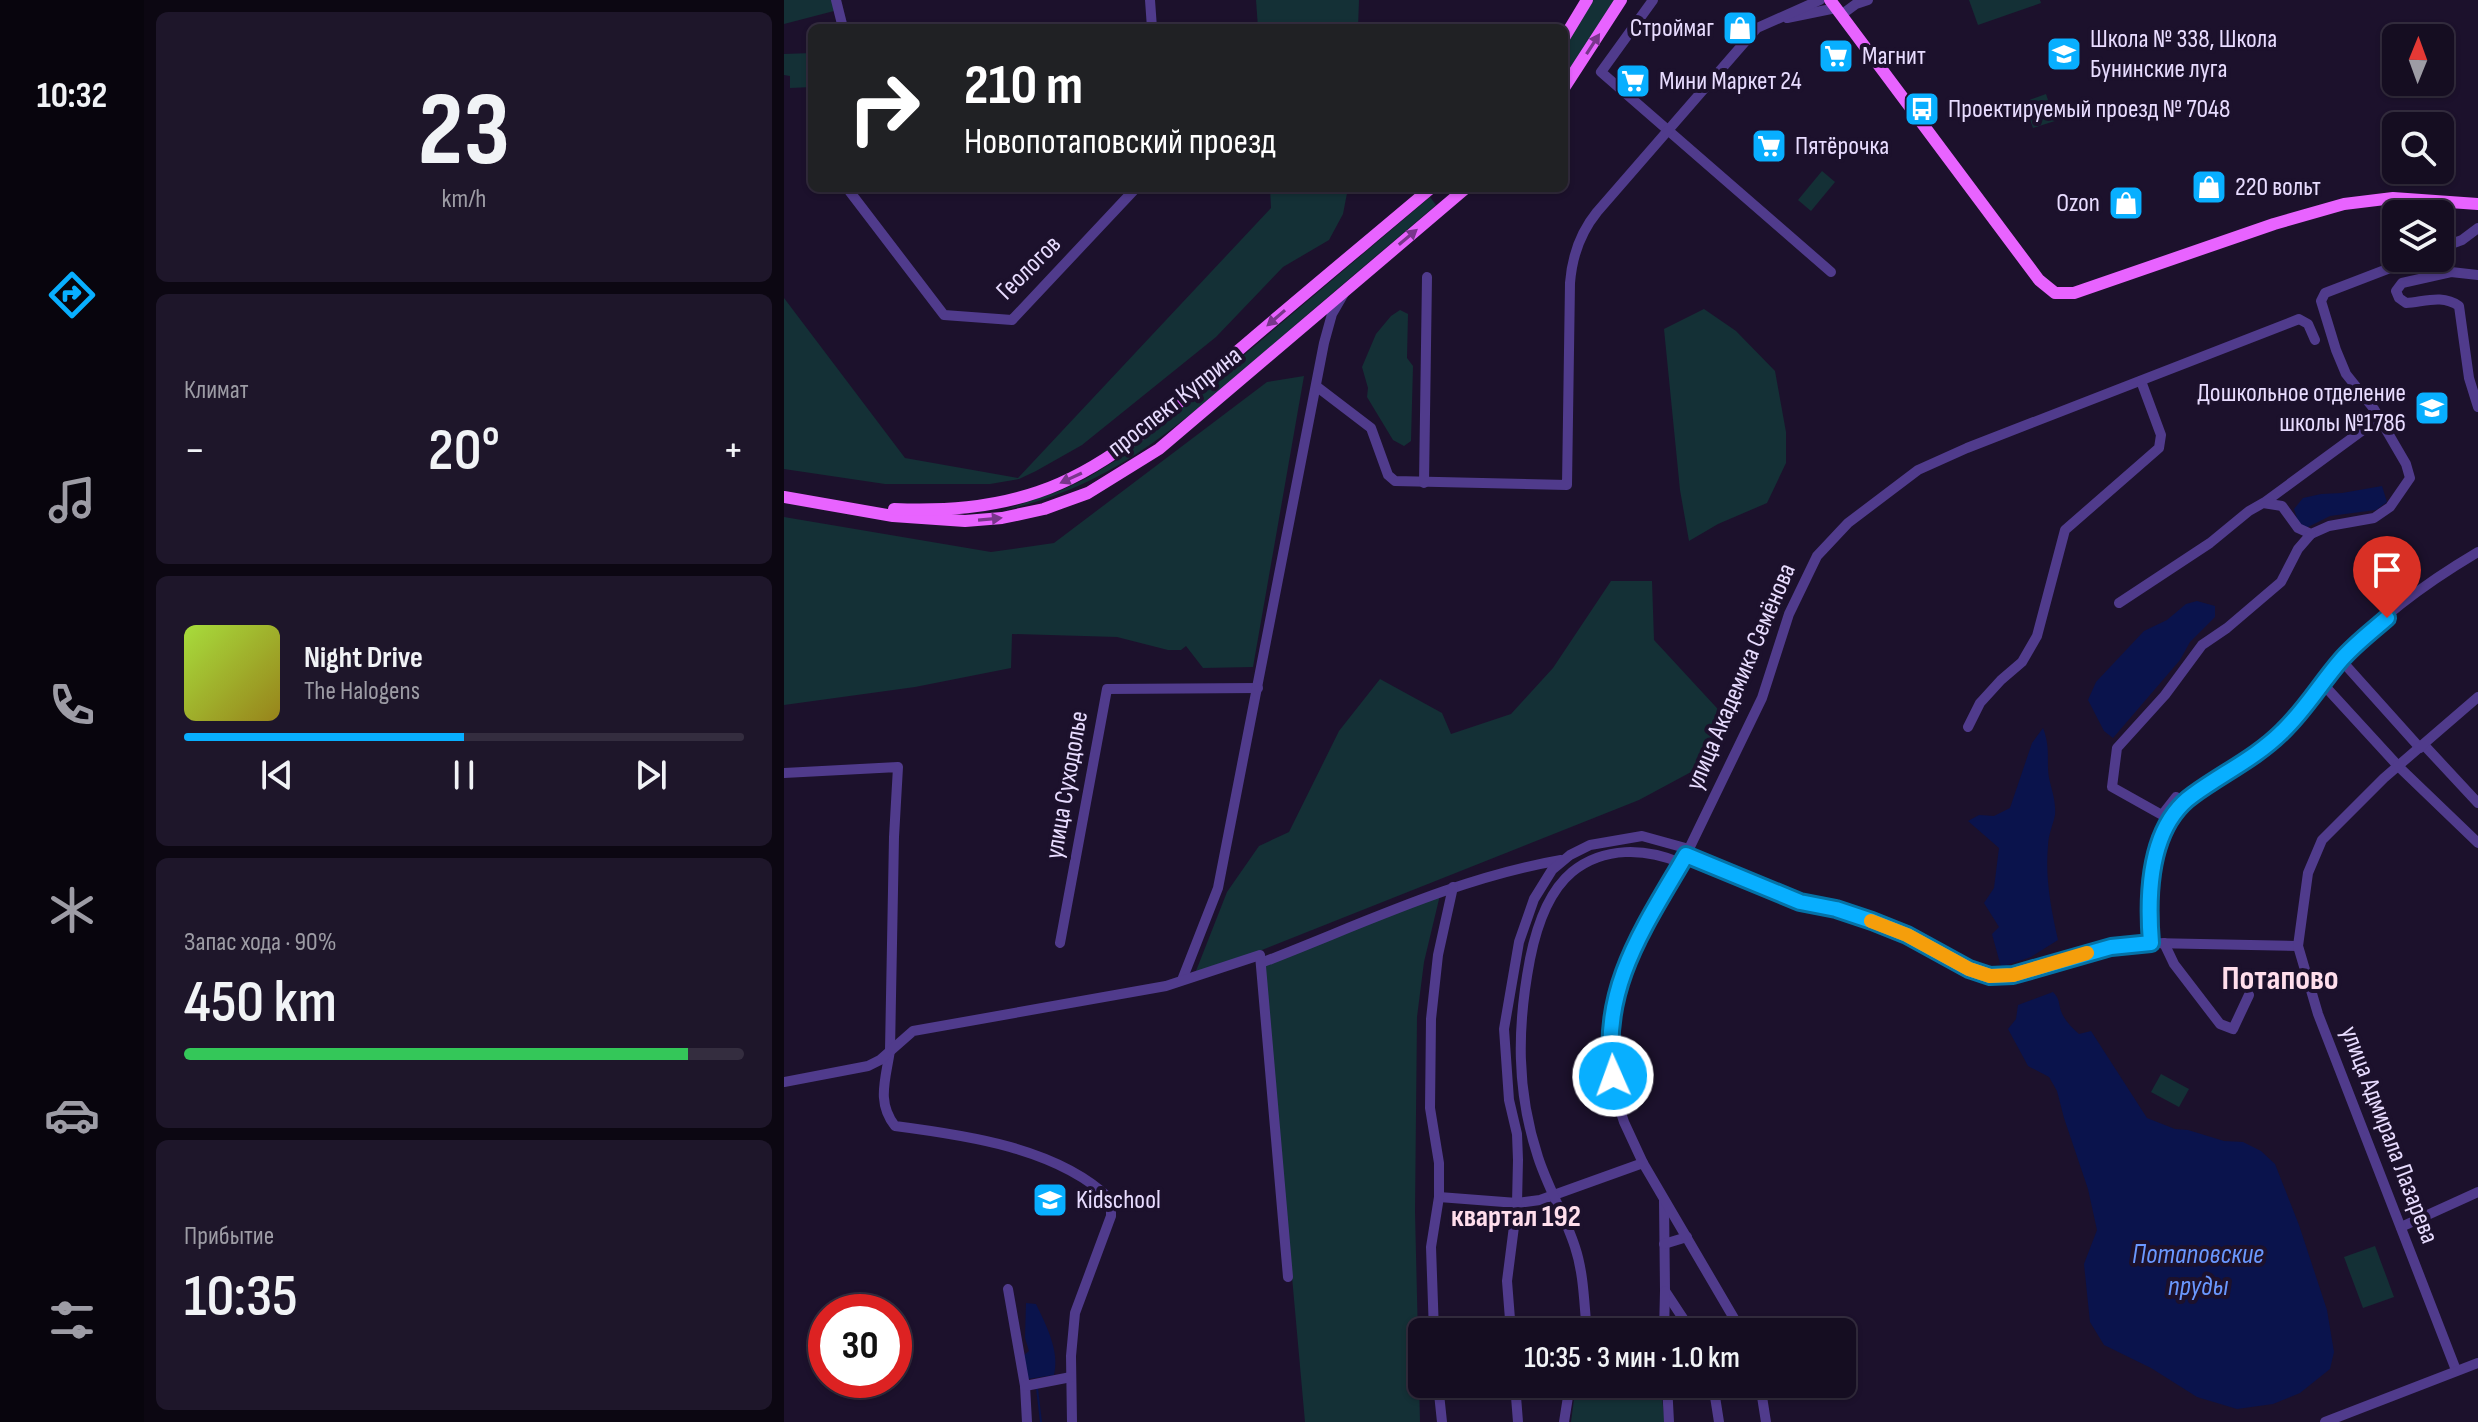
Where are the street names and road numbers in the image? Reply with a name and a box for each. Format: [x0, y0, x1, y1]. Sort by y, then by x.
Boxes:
street label: Геологов [990, 229, 1068, 307]
street label: проспект Куприна [1102, 340, 1248, 464]
street label: улица Академика Семёнова [1679, 559, 1803, 795]
street label: улица Суходолье [1039, 709, 1095, 861]
street label: улица Адмирала Лазарева [2333, 1022, 2445, 1248]

